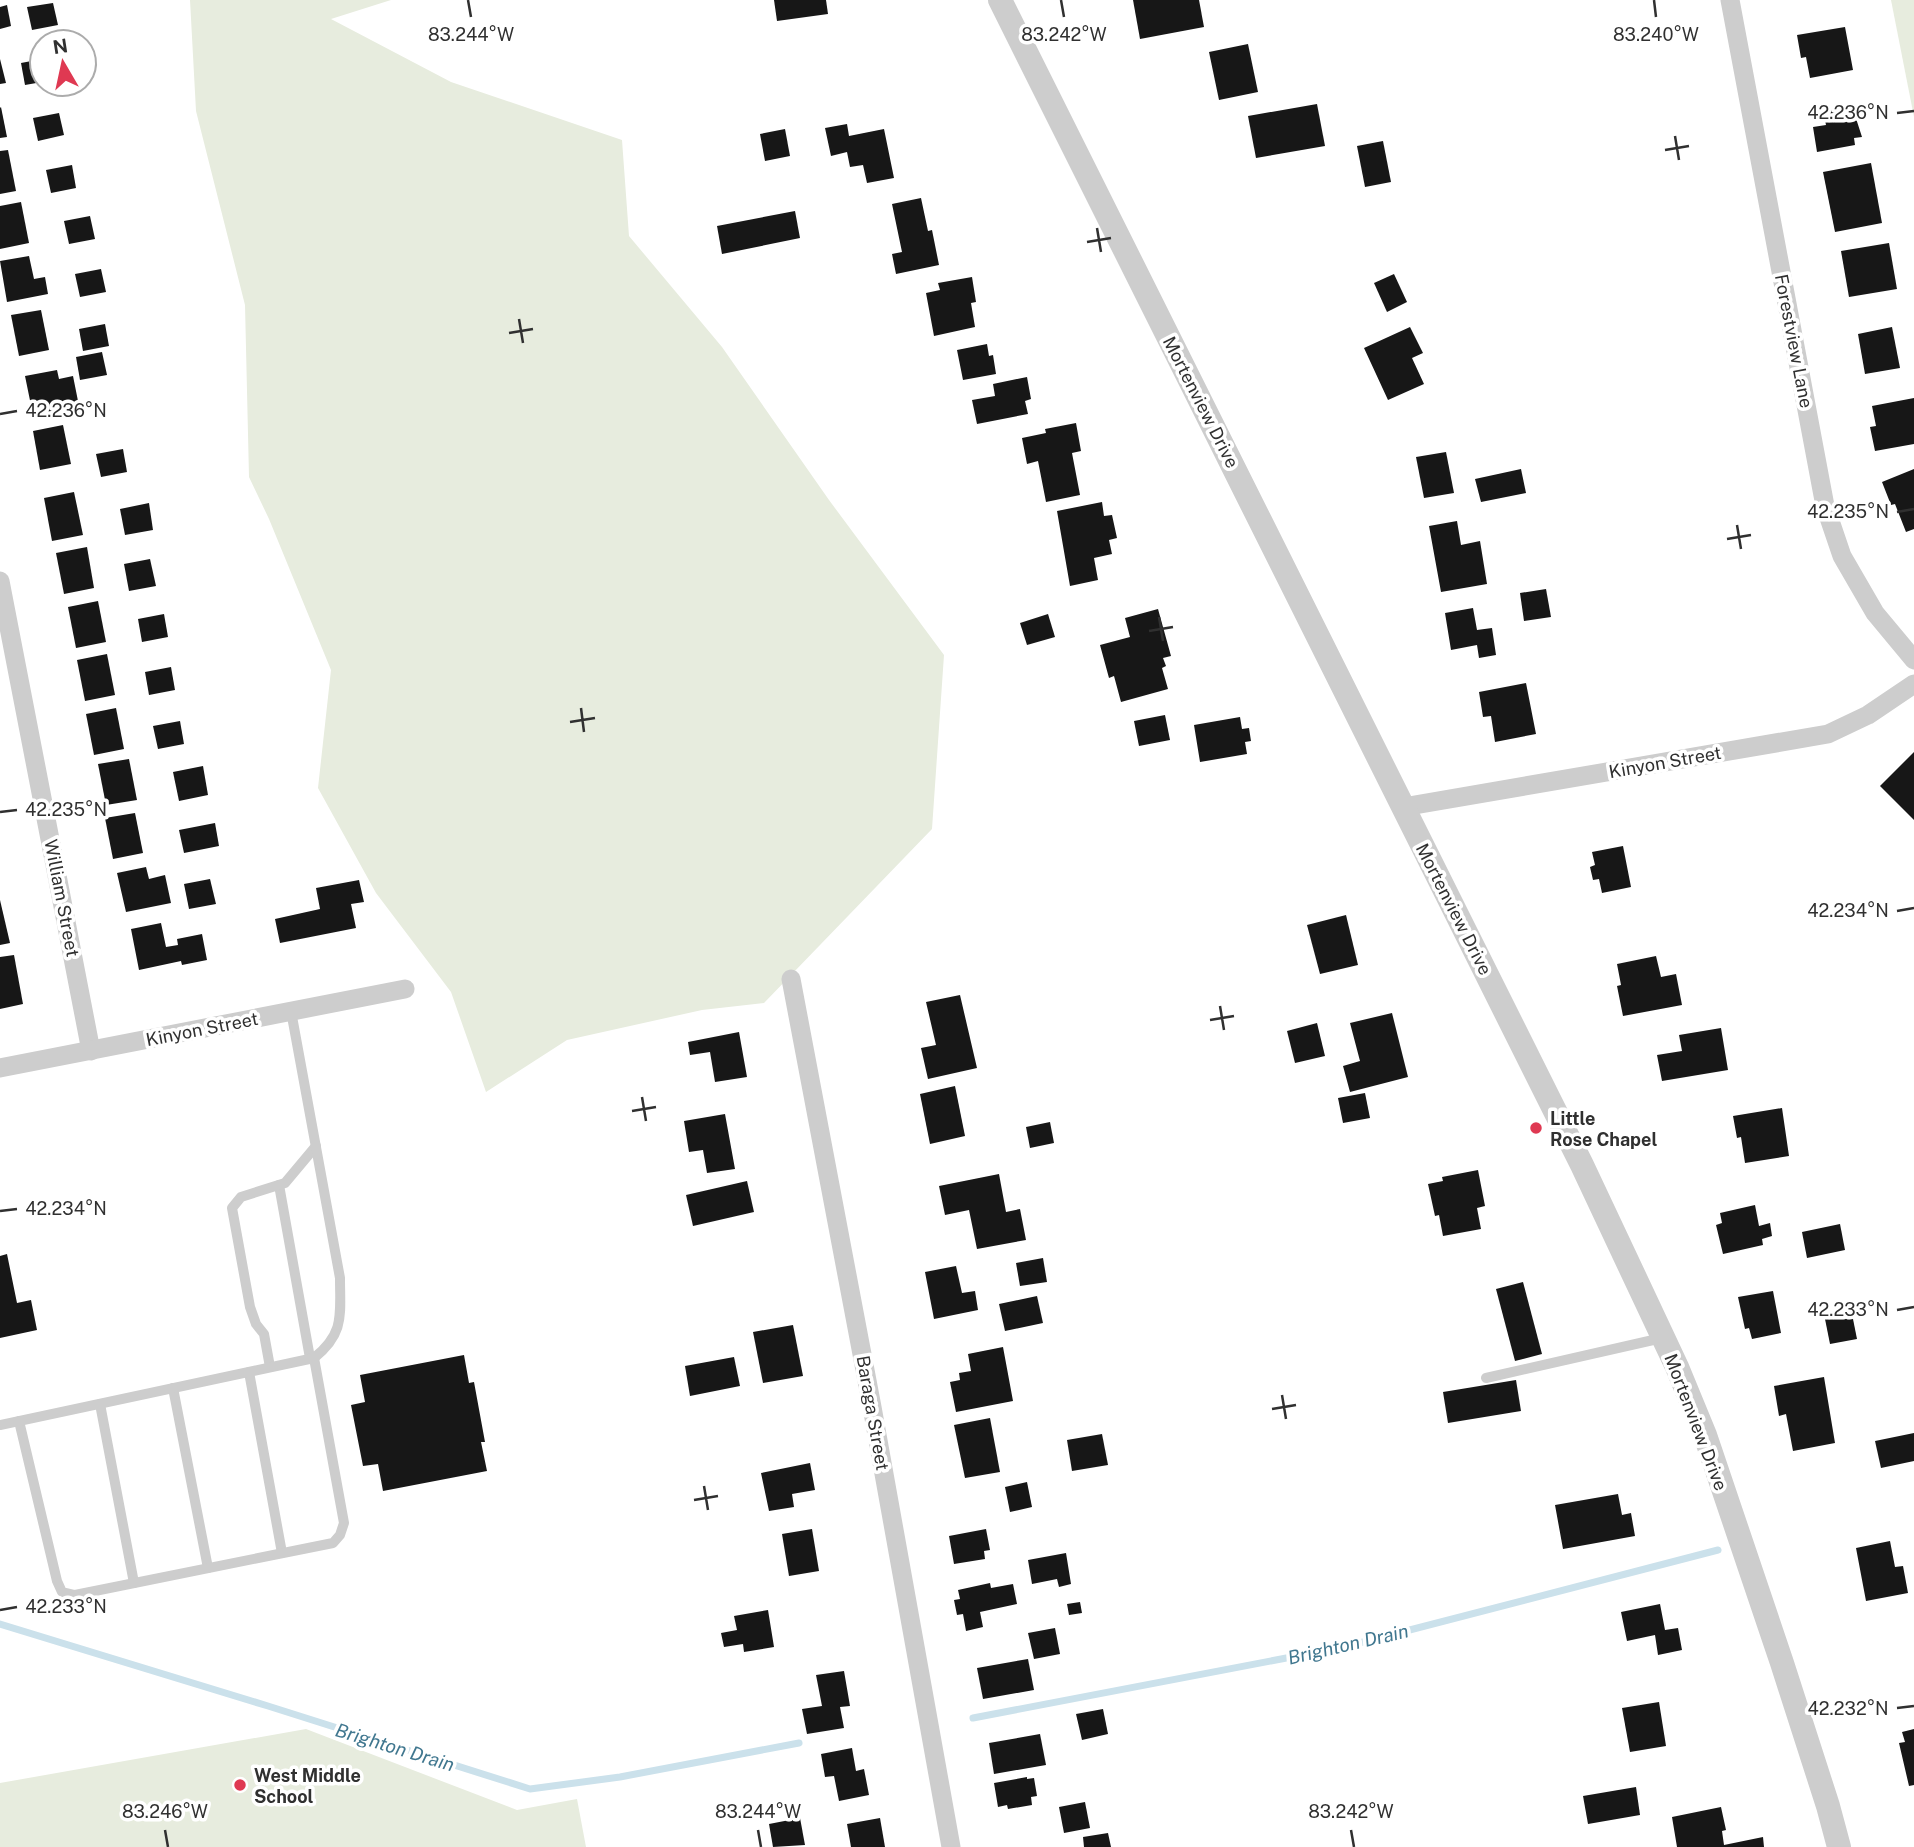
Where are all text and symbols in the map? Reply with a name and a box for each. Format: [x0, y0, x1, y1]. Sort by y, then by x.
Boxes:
text: 83.244°W [428, 24, 514, 45]
text: 83.242°W [1021, 24, 1107, 45]
text: 83.240°W [1613, 24, 1699, 45]
north arrow [28, 28, 98, 98]
text: N [51, 34, 69, 58]
text: 42.236°N [1807, 102, 1889, 123]
street label: Forestview Lane [1771, 272, 1817, 410]
street label: Mortenview Drive [1159, 333, 1243, 471]
text: 42.236°N [25, 400, 107, 421]
text: 42.235°N [1807, 501, 1889, 522]
street label: Kinyon Street [1607, 742, 1723, 782]
text: 42.235°N [25, 799, 107, 820]
street label: William Street [40, 837, 84, 959]
street label: Mortenview Drive [1412, 840, 1496, 978]
text: 42.234°N [1807, 900, 1889, 921]
street label: Kinyon Street [144, 1008, 260, 1050]
place label: Little Rose Chapel [1550, 1108, 1657, 1150]
marker: Little Rose Chapel [1528, 1120, 1544, 1136]
text: 42.234°N [25, 1198, 107, 1219]
text: 42.233°N [1807, 1299, 1889, 1320]
street label: Mortenview Drive [1660, 1351, 1732, 1493]
street label: Baraga Street [853, 1354, 893, 1472]
text: 42.233°N [25, 1596, 107, 1617]
water label: Brighton Drain [1286, 1619, 1410, 1669]
text: 42.232°N [1807, 1698, 1889, 1719]
water label: Brighton Drain [333, 1718, 457, 1776]
place label: West Middle School [254, 1765, 361, 1807]
marker: West Middle School [232, 1777, 248, 1793]
text: 83.246°W [122, 1801, 208, 1822]
text: 83.244°W [715, 1801, 801, 1822]
text: 83.242°W [1308, 1801, 1394, 1822]

